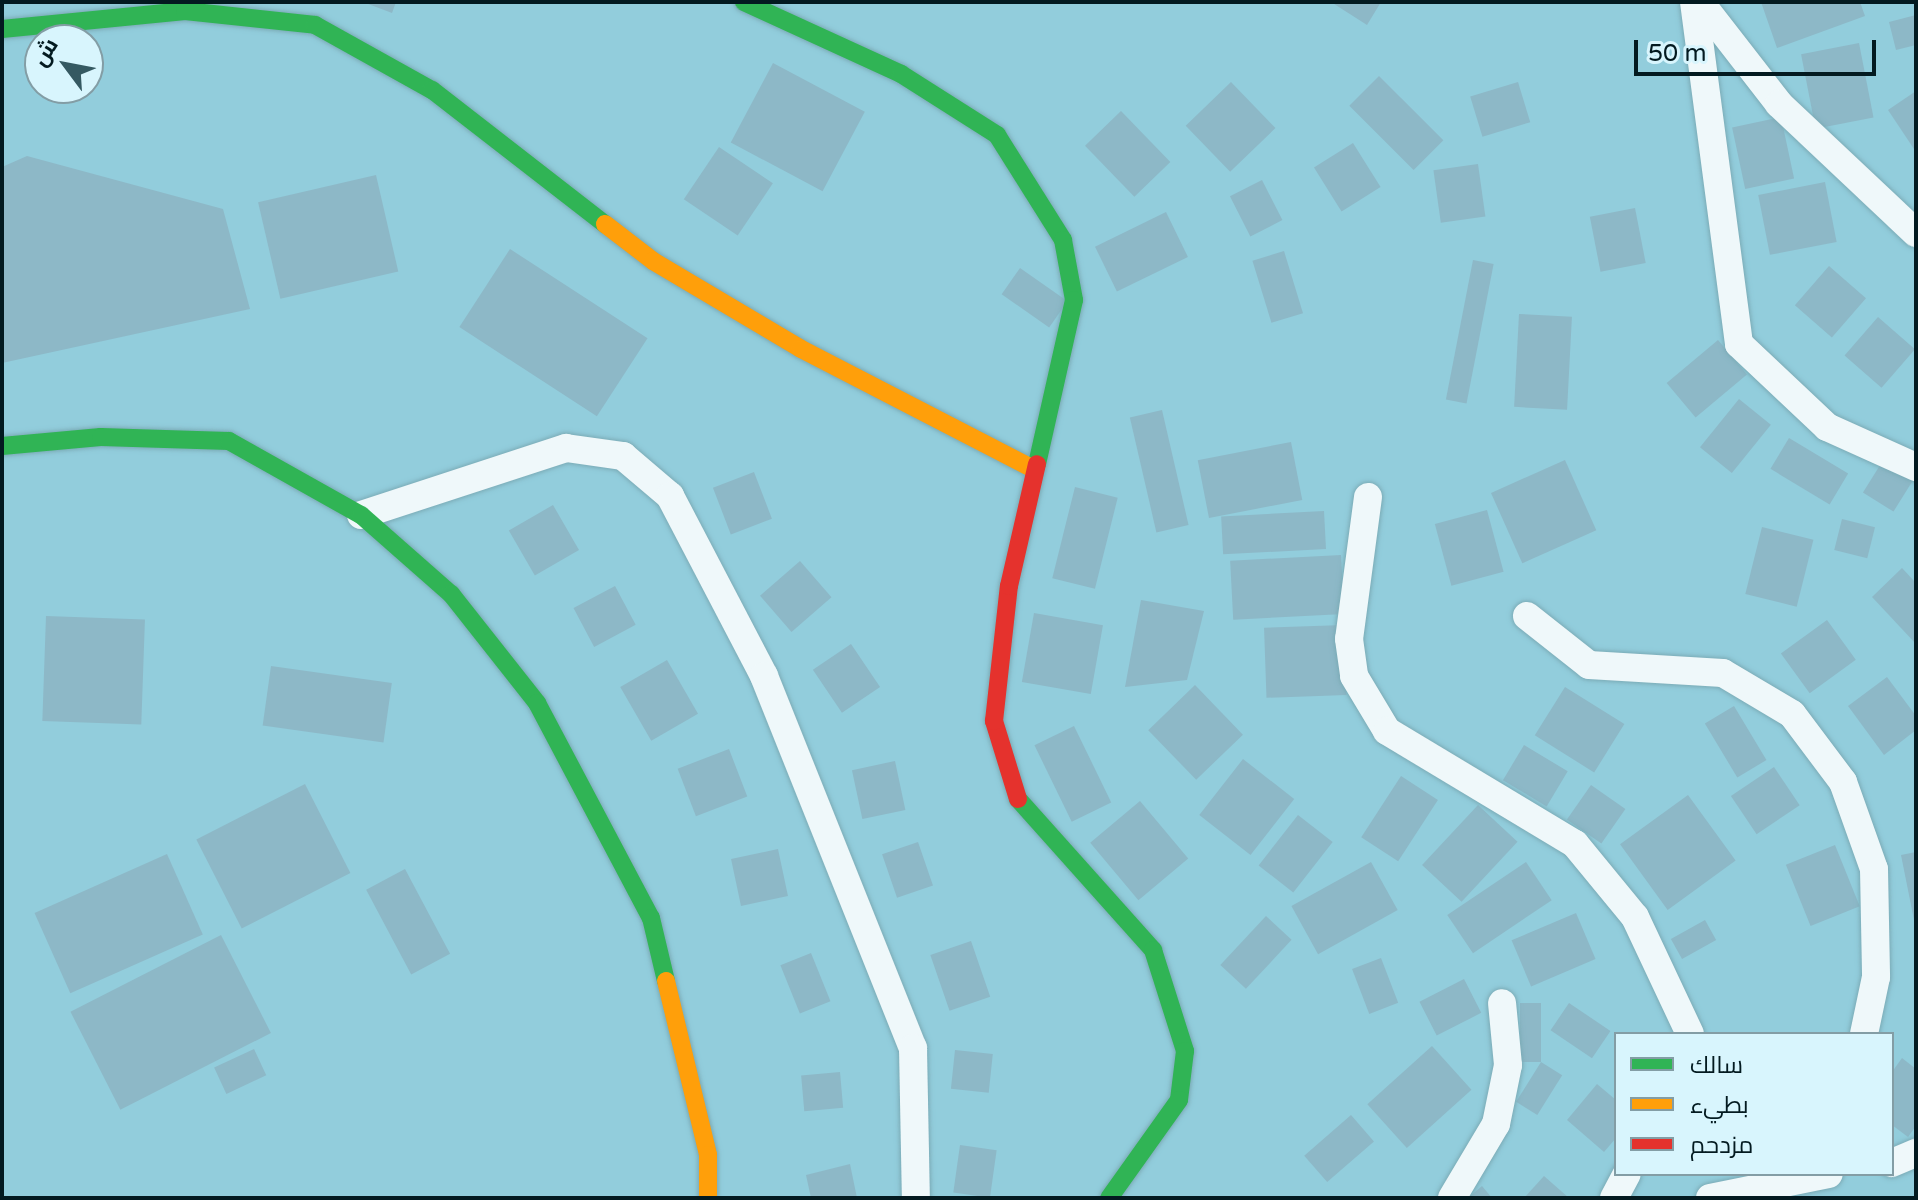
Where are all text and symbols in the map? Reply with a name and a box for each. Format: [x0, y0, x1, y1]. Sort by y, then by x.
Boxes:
north arrow [24, 24, 104, 104]
scale bar [1638, 24, 1880, 74]
text: ش [27, 33, 64, 71]
text: 50 m [1648, 39, 1706, 68]
legend [1614, 1032, 1894, 1176]
text: سالك [1690, 1051, 1743, 1080]
text: بطيء [1690, 1091, 1749, 1120]
text: مزدحم [1690, 1131, 1753, 1160]

